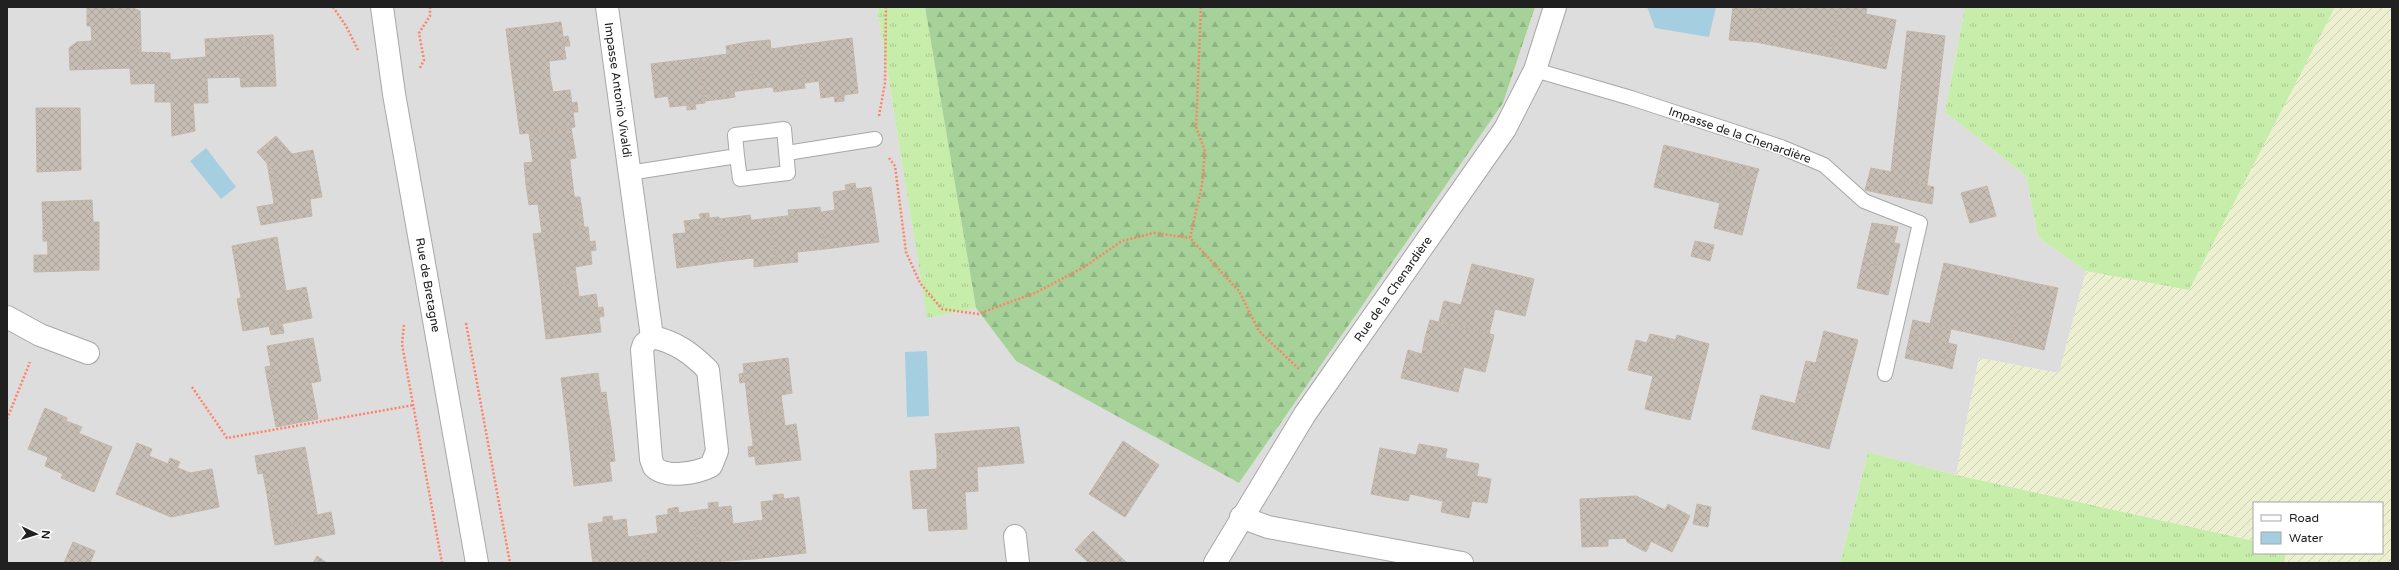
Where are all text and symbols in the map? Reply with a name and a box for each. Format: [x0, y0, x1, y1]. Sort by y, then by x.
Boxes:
street label: Impasse Antonio Vivaldi [602, 21, 634, 159]
street label: Impasse de la Chenardière [1667, 104, 1813, 166]
street label: Rue de la Chenardière [1351, 233, 1435, 344]
street label: Rue de Bretagne [413, 237, 443, 334]
legend [2253, 502, 2383, 554]
text: Road [2289, 511, 2319, 525]
north arrow [16, 514, 56, 554]
text: N [39, 530, 52, 540]
text: Water [2289, 531, 2324, 545]

